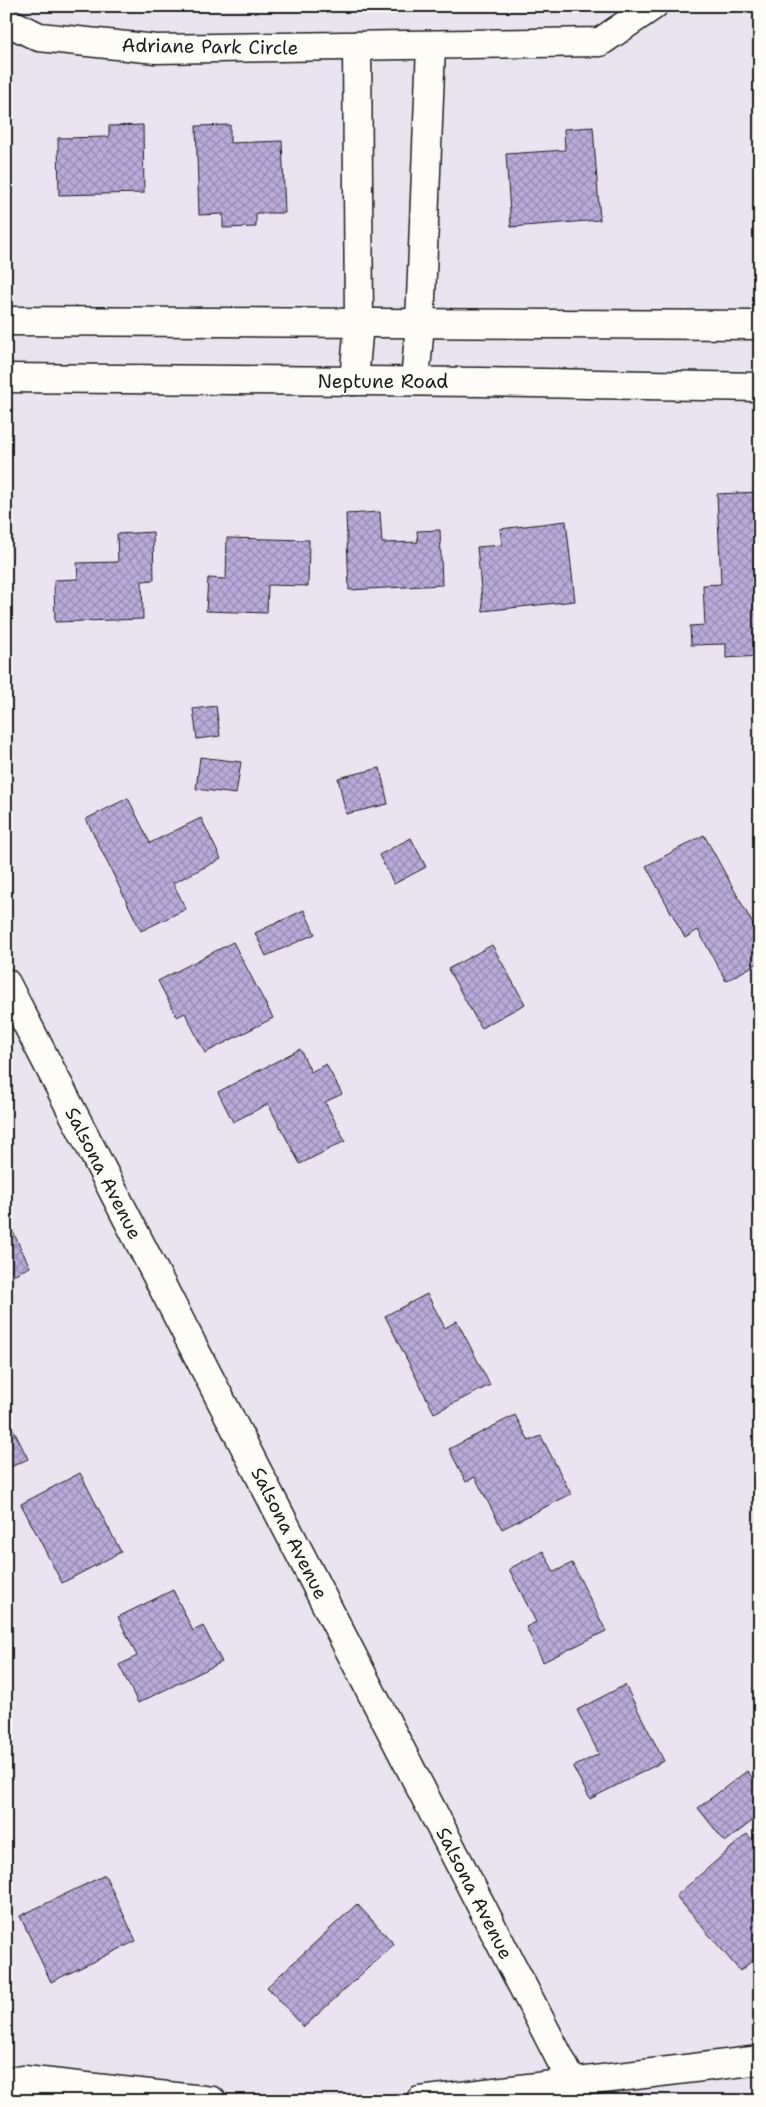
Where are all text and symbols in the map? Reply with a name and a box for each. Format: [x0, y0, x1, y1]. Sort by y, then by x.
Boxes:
street label: Adriane Park Circle [121, 32, 299, 61]
street label: Neptune Road [318, 369, 448, 394]
street label: Salsona Avenue [59, 1103, 148, 1244]
street label: Salsona Avenue [245, 1463, 334, 1604]
street label: Salsona Avenue [430, 1823, 519, 1964]

